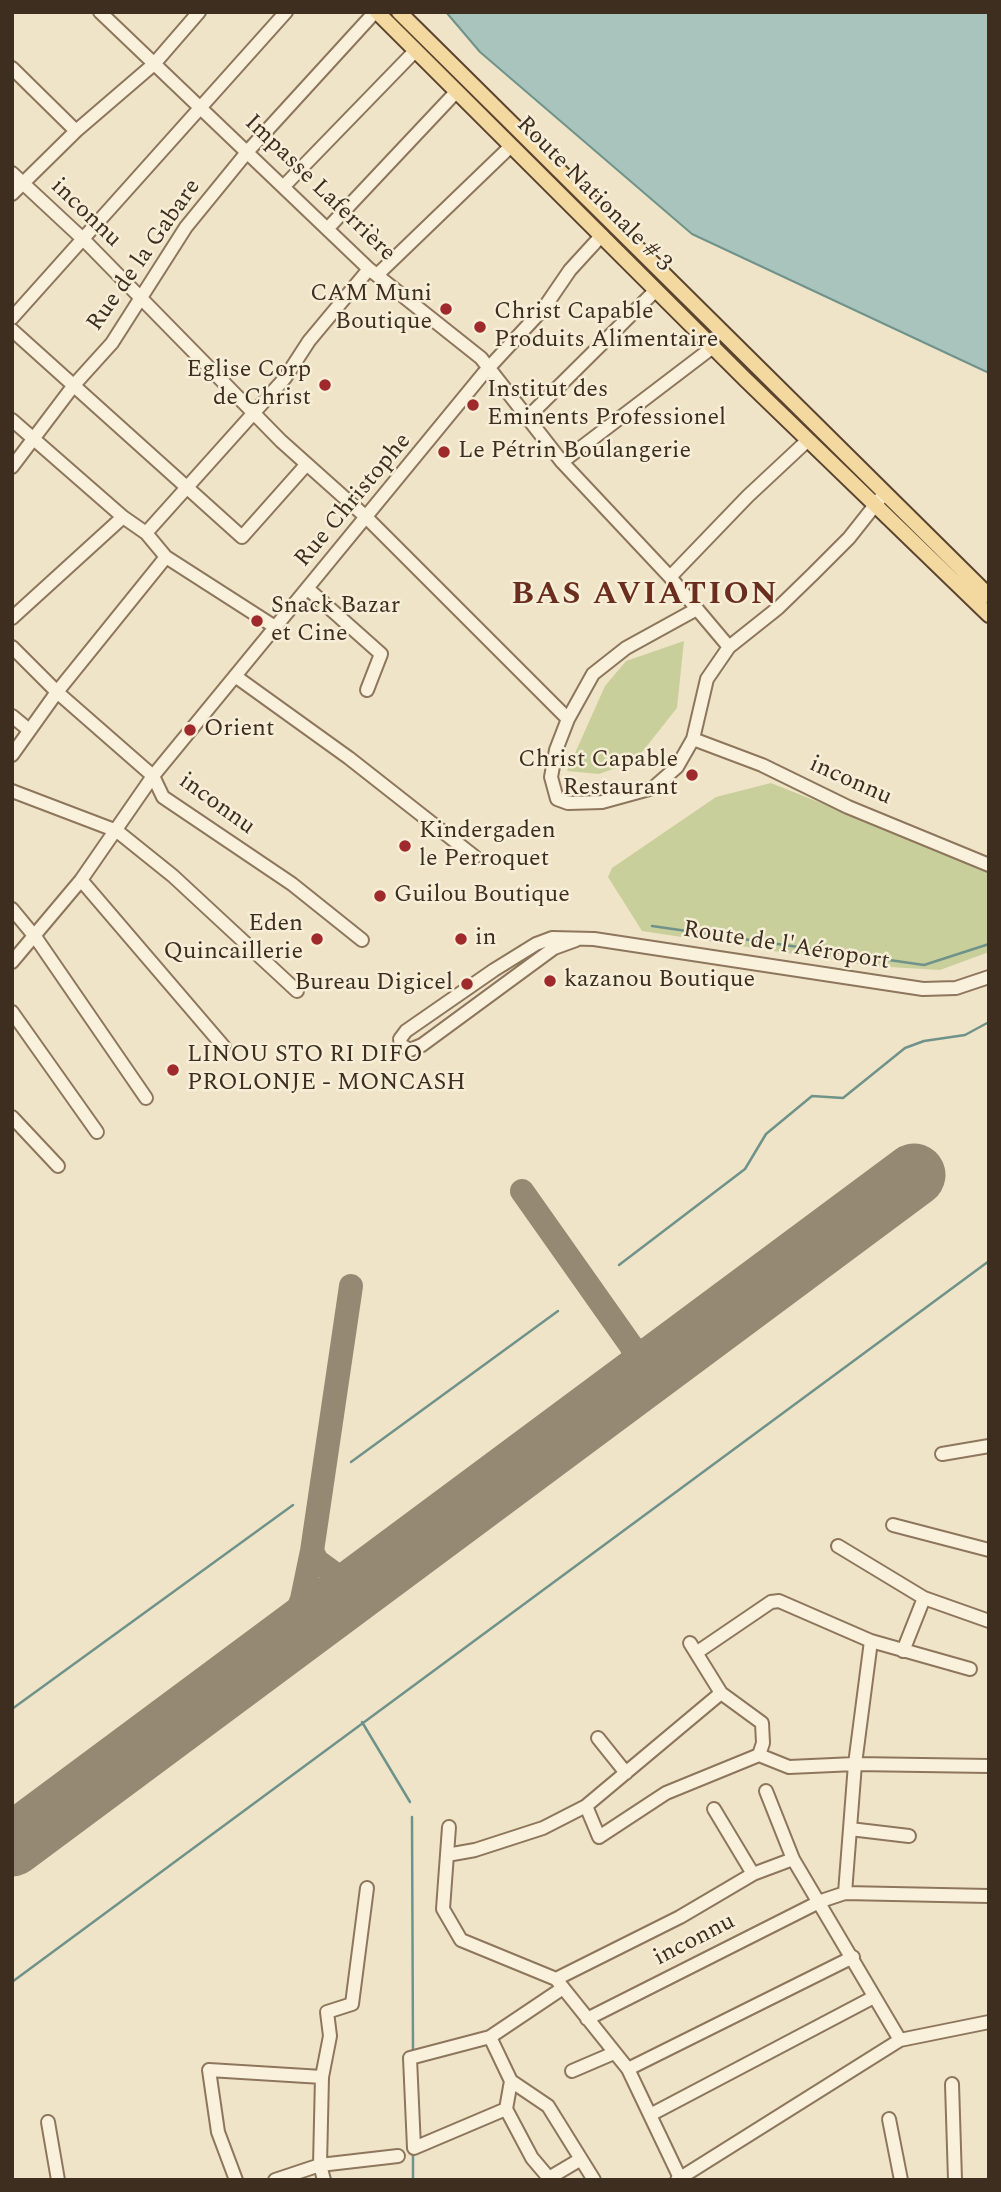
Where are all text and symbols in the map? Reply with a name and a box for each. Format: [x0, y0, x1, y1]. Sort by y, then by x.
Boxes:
street label: Impasse Laferrière [237, 109, 401, 269]
street label: Route Nationale # 3 [509, 111, 677, 279]
street label: inconnu [44, 173, 126, 255]
street label: Rue de la Gabare [82, 174, 208, 338]
place label: CAM Muni Boutique [310, 281, 432, 337]
place label: Christ Capable Produits Alimentaire [494, 299, 718, 355]
marker: CAM Muni Boutique [438, 301, 454, 317]
marker: Christ Capable Produits Alimentaire [472, 319, 488, 335]
place label: Eglise Corp de Christ [186, 357, 311, 413]
marker: Eglise Corp de Christ [317, 377, 333, 393]
place label: Institut des Eminents Professionel [487, 377, 726, 433]
marker: Institut des Eminents Professionel [465, 397, 481, 413]
street label: Rue Christophe [290, 428, 418, 574]
place label: Le Pétrin Boulangerie [458, 438, 691, 466]
marker: Le Pétrin Boulangerie [436, 444, 452, 460]
district label: BAS AVIATION [513, 578, 777, 616]
place label: Snack Bazar et Cine [271, 593, 400, 649]
marker: Snack Bazar et Cine [249, 613, 265, 629]
place label: Orient [204, 716, 274, 744]
marker: Orient [182, 722, 198, 738]
place label: Christ Capable Restaurant [518, 747, 678, 803]
street label: inconnu [804, 751, 896, 813]
marker: Christ Capable Restaurant [684, 767, 700, 783]
street label: inconnu [172, 768, 260, 842]
place label: Kindergaden le Perroquet [419, 818, 556, 874]
marker: Kindergaden le Perroquet [397, 838, 413, 854]
place label: Guilou Boutique [394, 882, 570, 910]
marker: Guilou Boutique [372, 888, 388, 904]
place label: Eden Quincaillerie [164, 911, 303, 967]
street label: Route de l'Aéroport [681, 916, 891, 978]
place label: in [475, 925, 496, 953]
marker: Eden Quincaillerie [309, 931, 325, 947]
marker: in [453, 931, 469, 947]
place label: kazanou Boutique [564, 967, 755, 995]
place label: Bureau Digicel [294, 970, 453, 998]
marker: kazanou Boutique [542, 973, 558, 989]
marker: Bureau Digicel [459, 976, 475, 992]
place label: LINOU STO RI DIFO PROLONJE - MONCASH [187, 1042, 466, 1098]
marker: LINOU STO RI DIFO PROLONJE - MONCASH [165, 1062, 181, 1078]
street label: inconnu [650, 1908, 740, 1974]

